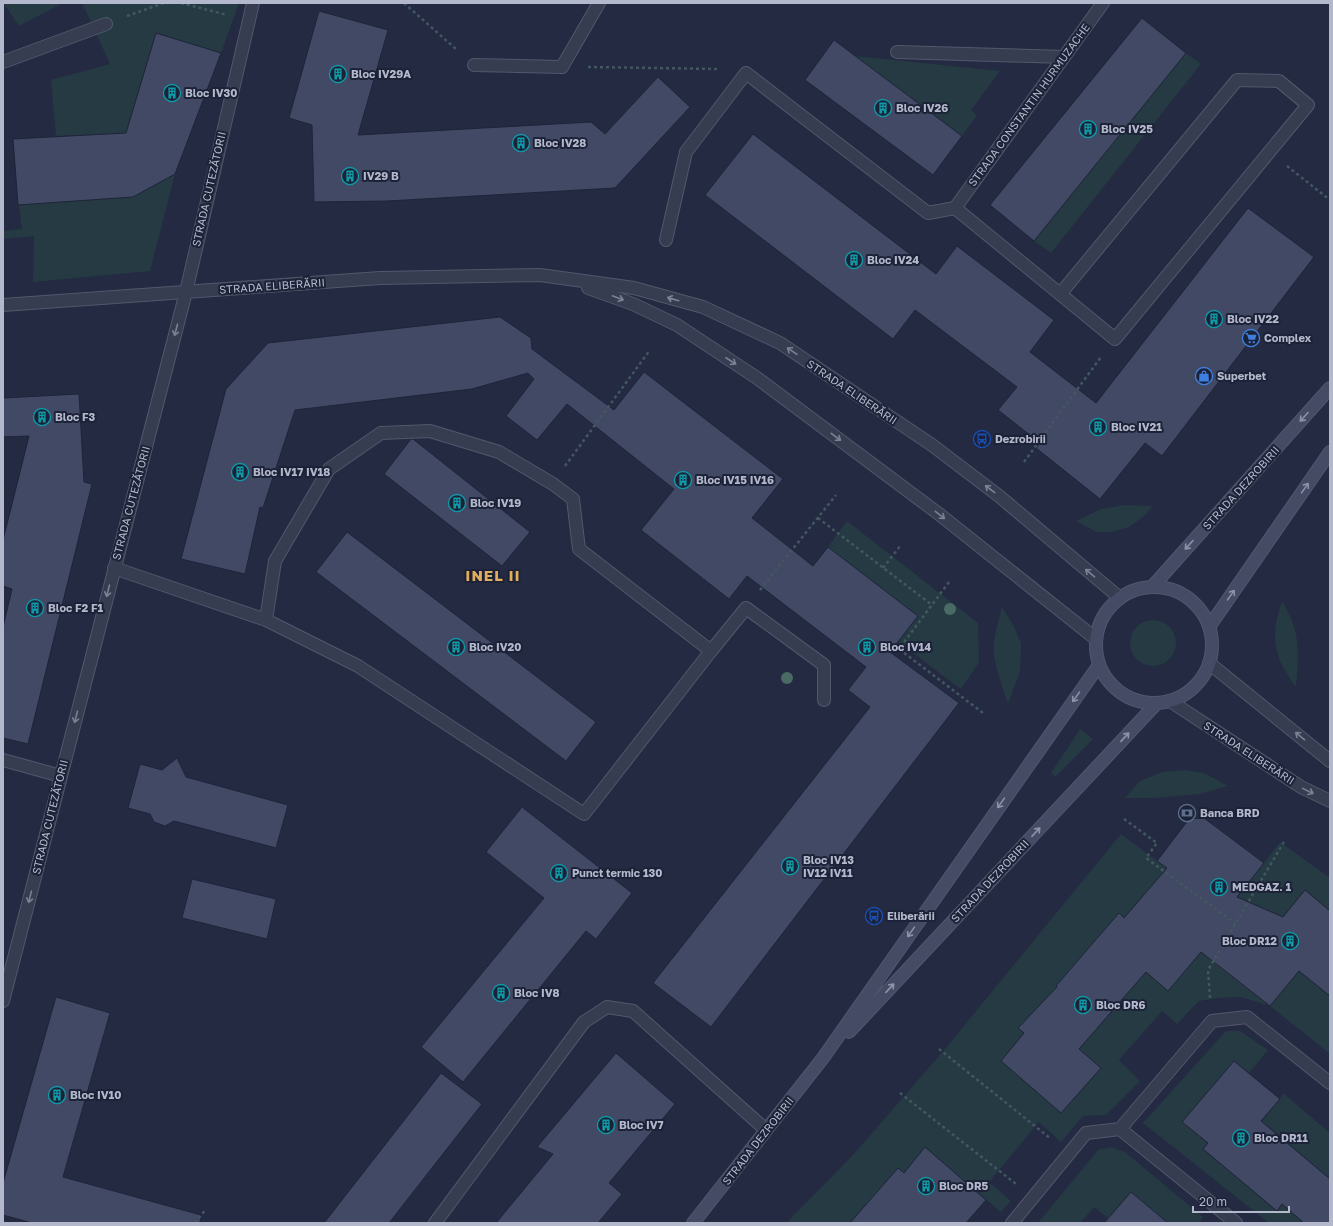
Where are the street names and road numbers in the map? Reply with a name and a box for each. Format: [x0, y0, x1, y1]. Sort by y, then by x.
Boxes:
street label: STRADA CONSTANTIN HURMUZACHE [965, 21, 1092, 189]
street label: STRADA CUTEZĂTORII [189, 130, 228, 248]
street label: STRADA ELIBERĂRII [219, 275, 325, 296]
street label: STRADA ELIBERĂRII [805, 357, 900, 427]
street label: STRADA DEZROBIRII [1200, 443, 1282, 532]
street label: STRADA CUTEZĂTORII [109, 444, 152, 561]
street label: STRADA ELIBERĂRII [1201, 718, 1297, 787]
street label: STRADA CUTEZĂTORII [29, 758, 70, 875]
street label: STRADA DEZROBIRII [948, 837, 1031, 925]
street label: STRADA DEZROBIRII [719, 1094, 796, 1187]

